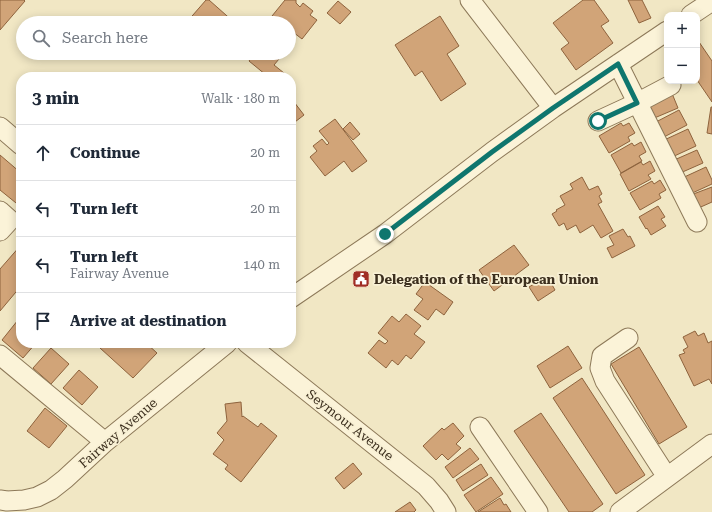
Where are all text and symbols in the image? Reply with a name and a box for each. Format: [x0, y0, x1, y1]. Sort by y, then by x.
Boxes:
map controls [664, 12, 700, 84]
button: + [664, 12, 700, 48]
search box [16, 16, 296, 60]
icon: search [30, 27, 52, 49]
text: Search here [62, 29, 148, 47]
button: − [664, 48, 700, 84]
text: 3 min [32, 88, 79, 108]
text: Walk · 180 m [201, 91, 280, 106]
route start [589, 112, 607, 130]
icon: ahead [32, 142, 54, 164]
text: Continue [70, 144, 140, 162]
text: 20 m [250, 145, 280, 160]
icon: left [32, 198, 54, 220]
text: Turn left [70, 200, 138, 218]
text: 20 m [250, 201, 280, 216]
route end [376, 225, 394, 243]
text: Turn left [70, 248, 138, 266]
icon: left [32, 254, 54, 276]
text: 140 m [243, 257, 280, 272]
text: Fairway Avenue [70, 266, 169, 281]
public building icon: Delegation of the European Union [351, 269, 371, 289]
place label: Delegation of the European Union [374, 272, 599, 287]
icon: arrive [32, 310, 54, 332]
text: Arrive at destination [70, 312, 226, 330]
street label: Seymour Avenue [304, 386, 396, 464]
street label: Fairway Avenue [76, 395, 160, 471]

